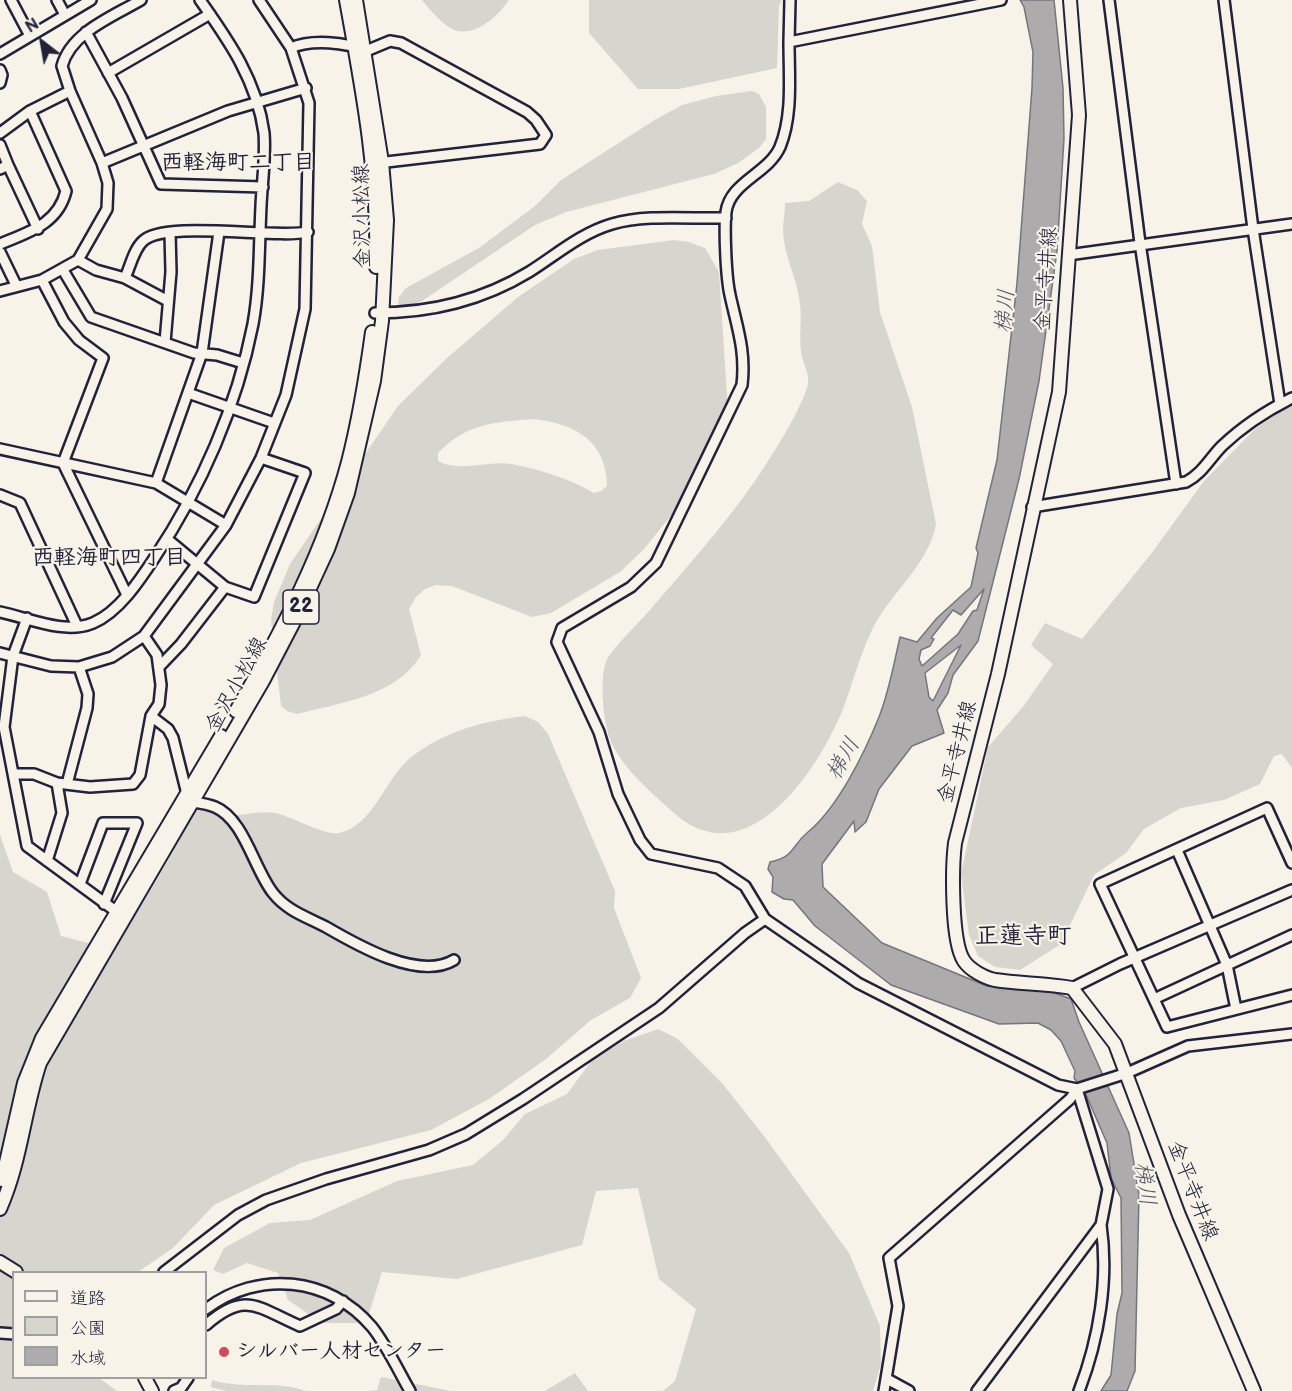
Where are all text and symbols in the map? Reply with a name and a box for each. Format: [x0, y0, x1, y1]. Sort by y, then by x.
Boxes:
north arrow [12, 12, 72, 72]
text: N [22, 15, 43, 37]
district label: 西軽海町二丁目 [161, 150, 315, 176]
street label: 金沢小松線 [349, 163, 377, 269]
street label: 金平寺井線 [1031, 226, 1063, 332]
water label: 梯川 [991, 288, 1021, 334]
district label: 西軽海町四丁目 [32, 545, 186, 571]
road number: 22 [283, 590, 319, 624]
street label: 金沢小松線 [201, 633, 273, 737]
street label: 金平寺井線 [933, 698, 983, 806]
water label: 梯川 [822, 733, 866, 785]
district label: 正蓮寺町 [975, 923, 1071, 951]
street label: 金平寺井線 [1161, 1137, 1223, 1245]
water label: 梯川 [1128, 1160, 1160, 1208]
legend [12, 1271, 207, 1379]
text: 道路 [70, 1288, 106, 1309]
text: 公園 [70, 1318, 106, 1339]
place label: シルバー人材センター [236, 1339, 446, 1365]
marker: シルバー人材センター [217, 1345, 231, 1359]
text: 水域 [70, 1348, 106, 1369]

